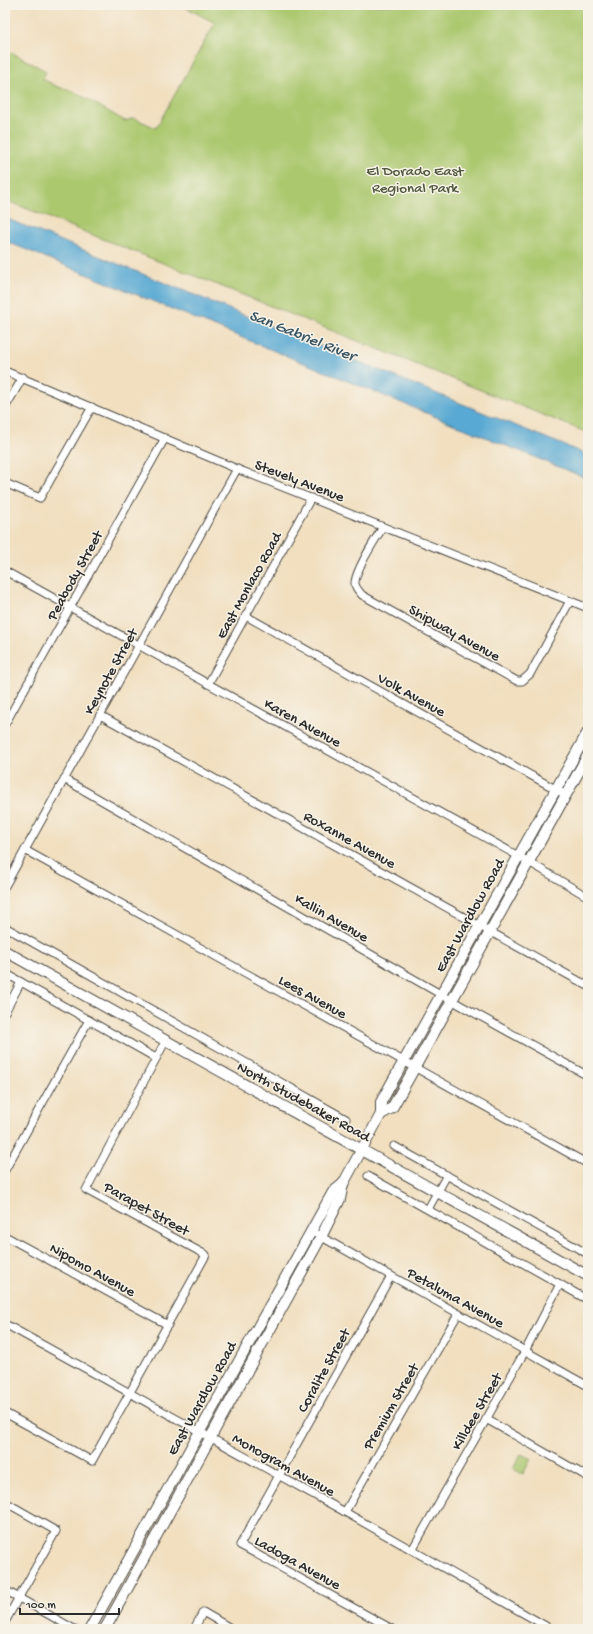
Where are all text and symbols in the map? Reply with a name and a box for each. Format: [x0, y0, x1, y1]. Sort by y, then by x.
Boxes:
park label: El Dorado East Regional Park [367, 163, 465, 198]
water label: San Gabriel River [246, 307, 361, 368]
street label: Stevely Avenue [252, 457, 347, 507]
street label: Peabody Street [43, 526, 109, 625]
street label: East Monlaco Road [213, 529, 287, 642]
street label: Shipway Avenue [405, 601, 503, 666]
street label: Keynote Street [81, 624, 144, 718]
street label: Volk Avenue [373, 669, 448, 722]
street label: Karen Avenue [260, 695, 344, 752]
street label: Roxanne Avenue [300, 808, 398, 874]
street label: East Wardlow Road [432, 855, 510, 976]
street label: Kallin Avenue [291, 890, 371, 947]
street label: Lees Avenue [275, 972, 349, 1024]
street label: North Studebaker Road [233, 1059, 374, 1147]
street label: Parapet Street [99, 1178, 194, 1242]
street label: Nipomo Avenue [46, 1240, 138, 1302]
street label: Petaluma Avenue [402, 1264, 507, 1333]
street label: Coralite Street [294, 1324, 356, 1416]
street label: East Wardlow Road [164, 1338, 242, 1459]
street label: Premium Street [359, 1359, 425, 1454]
street label: Killdee Street [448, 1369, 508, 1454]
street label: Monogram Avenue [229, 1430, 338, 1502]
street label: Ladoga Avenue [251, 1533, 344, 1595]
scale bar [20, 1590, 119, 1616]
text: 100 m [25, 1599, 56, 1613]

